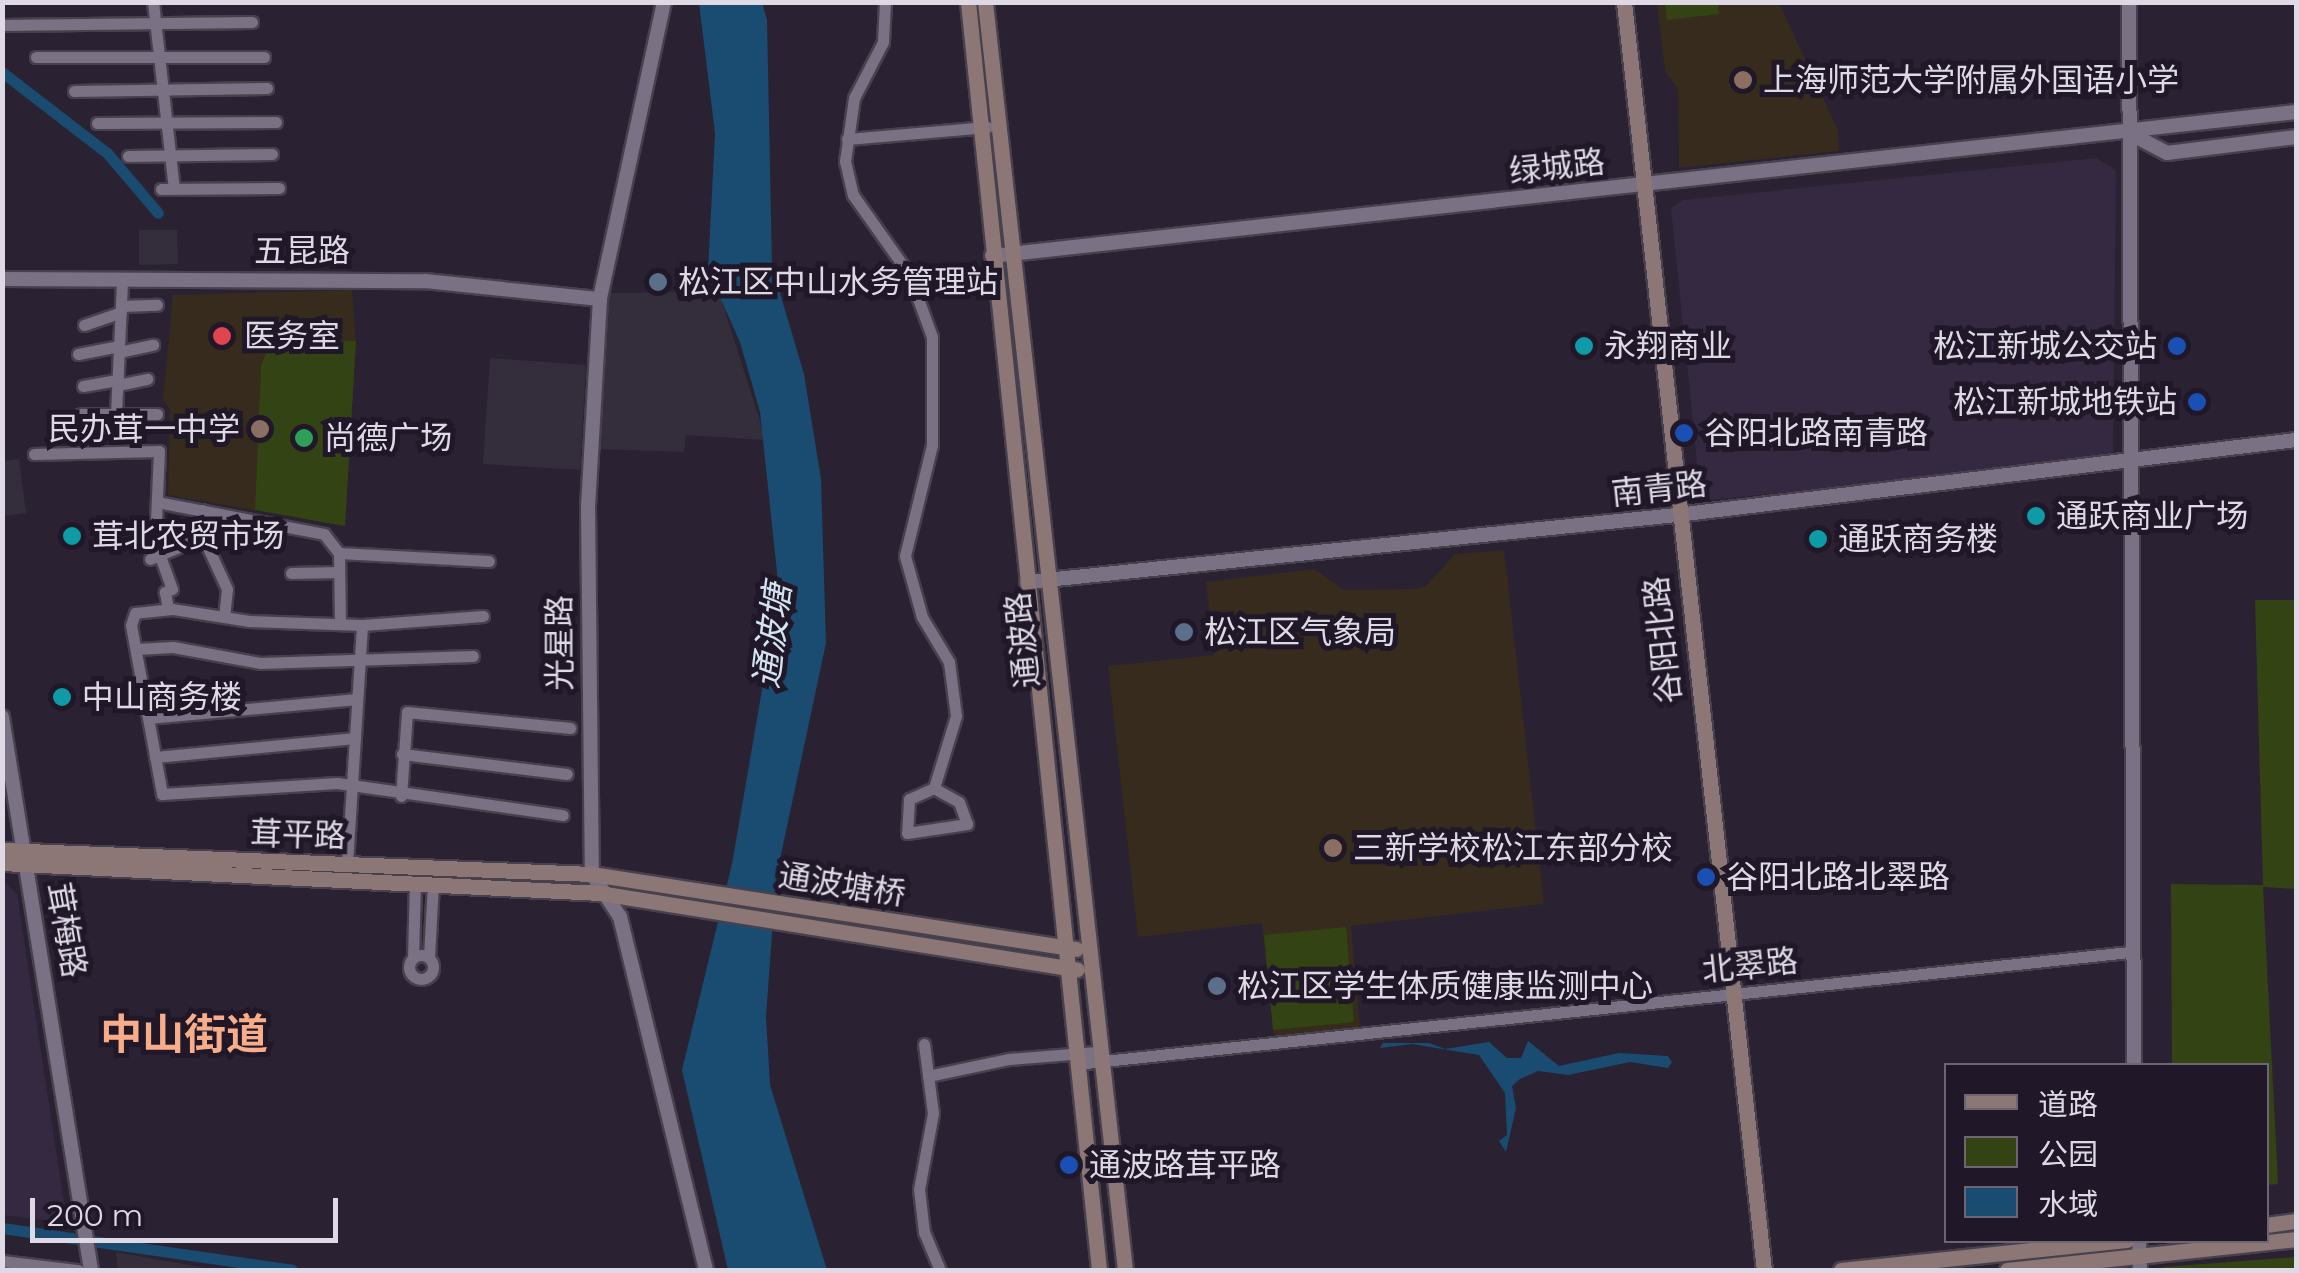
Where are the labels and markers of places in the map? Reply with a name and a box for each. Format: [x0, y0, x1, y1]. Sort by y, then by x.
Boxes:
place label: 上海师范大学附属外国语小学 [1763, 61, 2179, 99]
marker: 上海师范大学附属外国语小学 [1732, 69, 1754, 91]
place label: 松江区中山水务管理站 [678, 263, 998, 301]
marker: 松江区中山水务管理站 [647, 271, 669, 293]
place label: 医务室 [244, 317, 340, 355]
marker: 医务室 [209, 323, 235, 349]
place label: 永翔商业 [1604, 327, 1732, 365]
place label: 松江新城公交站 [1933, 327, 2157, 365]
marker: 永翔商业 [1573, 335, 1595, 357]
marker: 松江新城公交站 [2166, 335, 2188, 357]
place label: 松江新城地铁站 [1953, 383, 2177, 421]
marker: 松江新城地铁站 [2186, 391, 2208, 413]
place label: 民办茸一中学 [48, 410, 240, 448]
place label: 谷阳北路南青路 [1704, 414, 1928, 452]
marker: 民办茸一中学 [249, 418, 271, 440]
place label: 尚德广场 [324, 419, 452, 457]
marker: 谷阳北路南青路 [1673, 422, 1695, 444]
marker: 尚德广场 [293, 427, 315, 449]
place label: 通跃商业广场 [2056, 497, 2248, 535]
marker: 通跃商业广场 [2025, 505, 2047, 527]
place label: 茸北农贸市场 [92, 517, 284, 555]
place label: 通跃商务楼 [1838, 520, 1998, 558]
marker: 茸北农贸市场 [61, 525, 83, 547]
marker: 通跃商务楼 [1807, 528, 1829, 550]
place label: 松江区气象局 [1204, 613, 1396, 651]
marker: 松江区气象局 [1173, 621, 1195, 643]
place label: 中山商务楼 [82, 678, 242, 716]
marker: 中山商务楼 [51, 686, 73, 708]
place label: 三新学校松江东部分校 [1353, 829, 1673, 867]
marker: 三新学校松江东部分校 [1322, 837, 1344, 859]
place label: 谷阳北路北翠路 [1726, 858, 1950, 896]
marker: 谷阳北路北翠路 [1695, 866, 1717, 888]
place label: 松江区学生体质健康监测中心 [1237, 967, 1653, 1005]
marker: 松江区学生体质健康监测中心 [1206, 975, 1228, 997]
place label: 通波路茸平路 [1089, 1146, 1281, 1184]
marker: 通波路茸平路 [1058, 1154, 1080, 1176]

